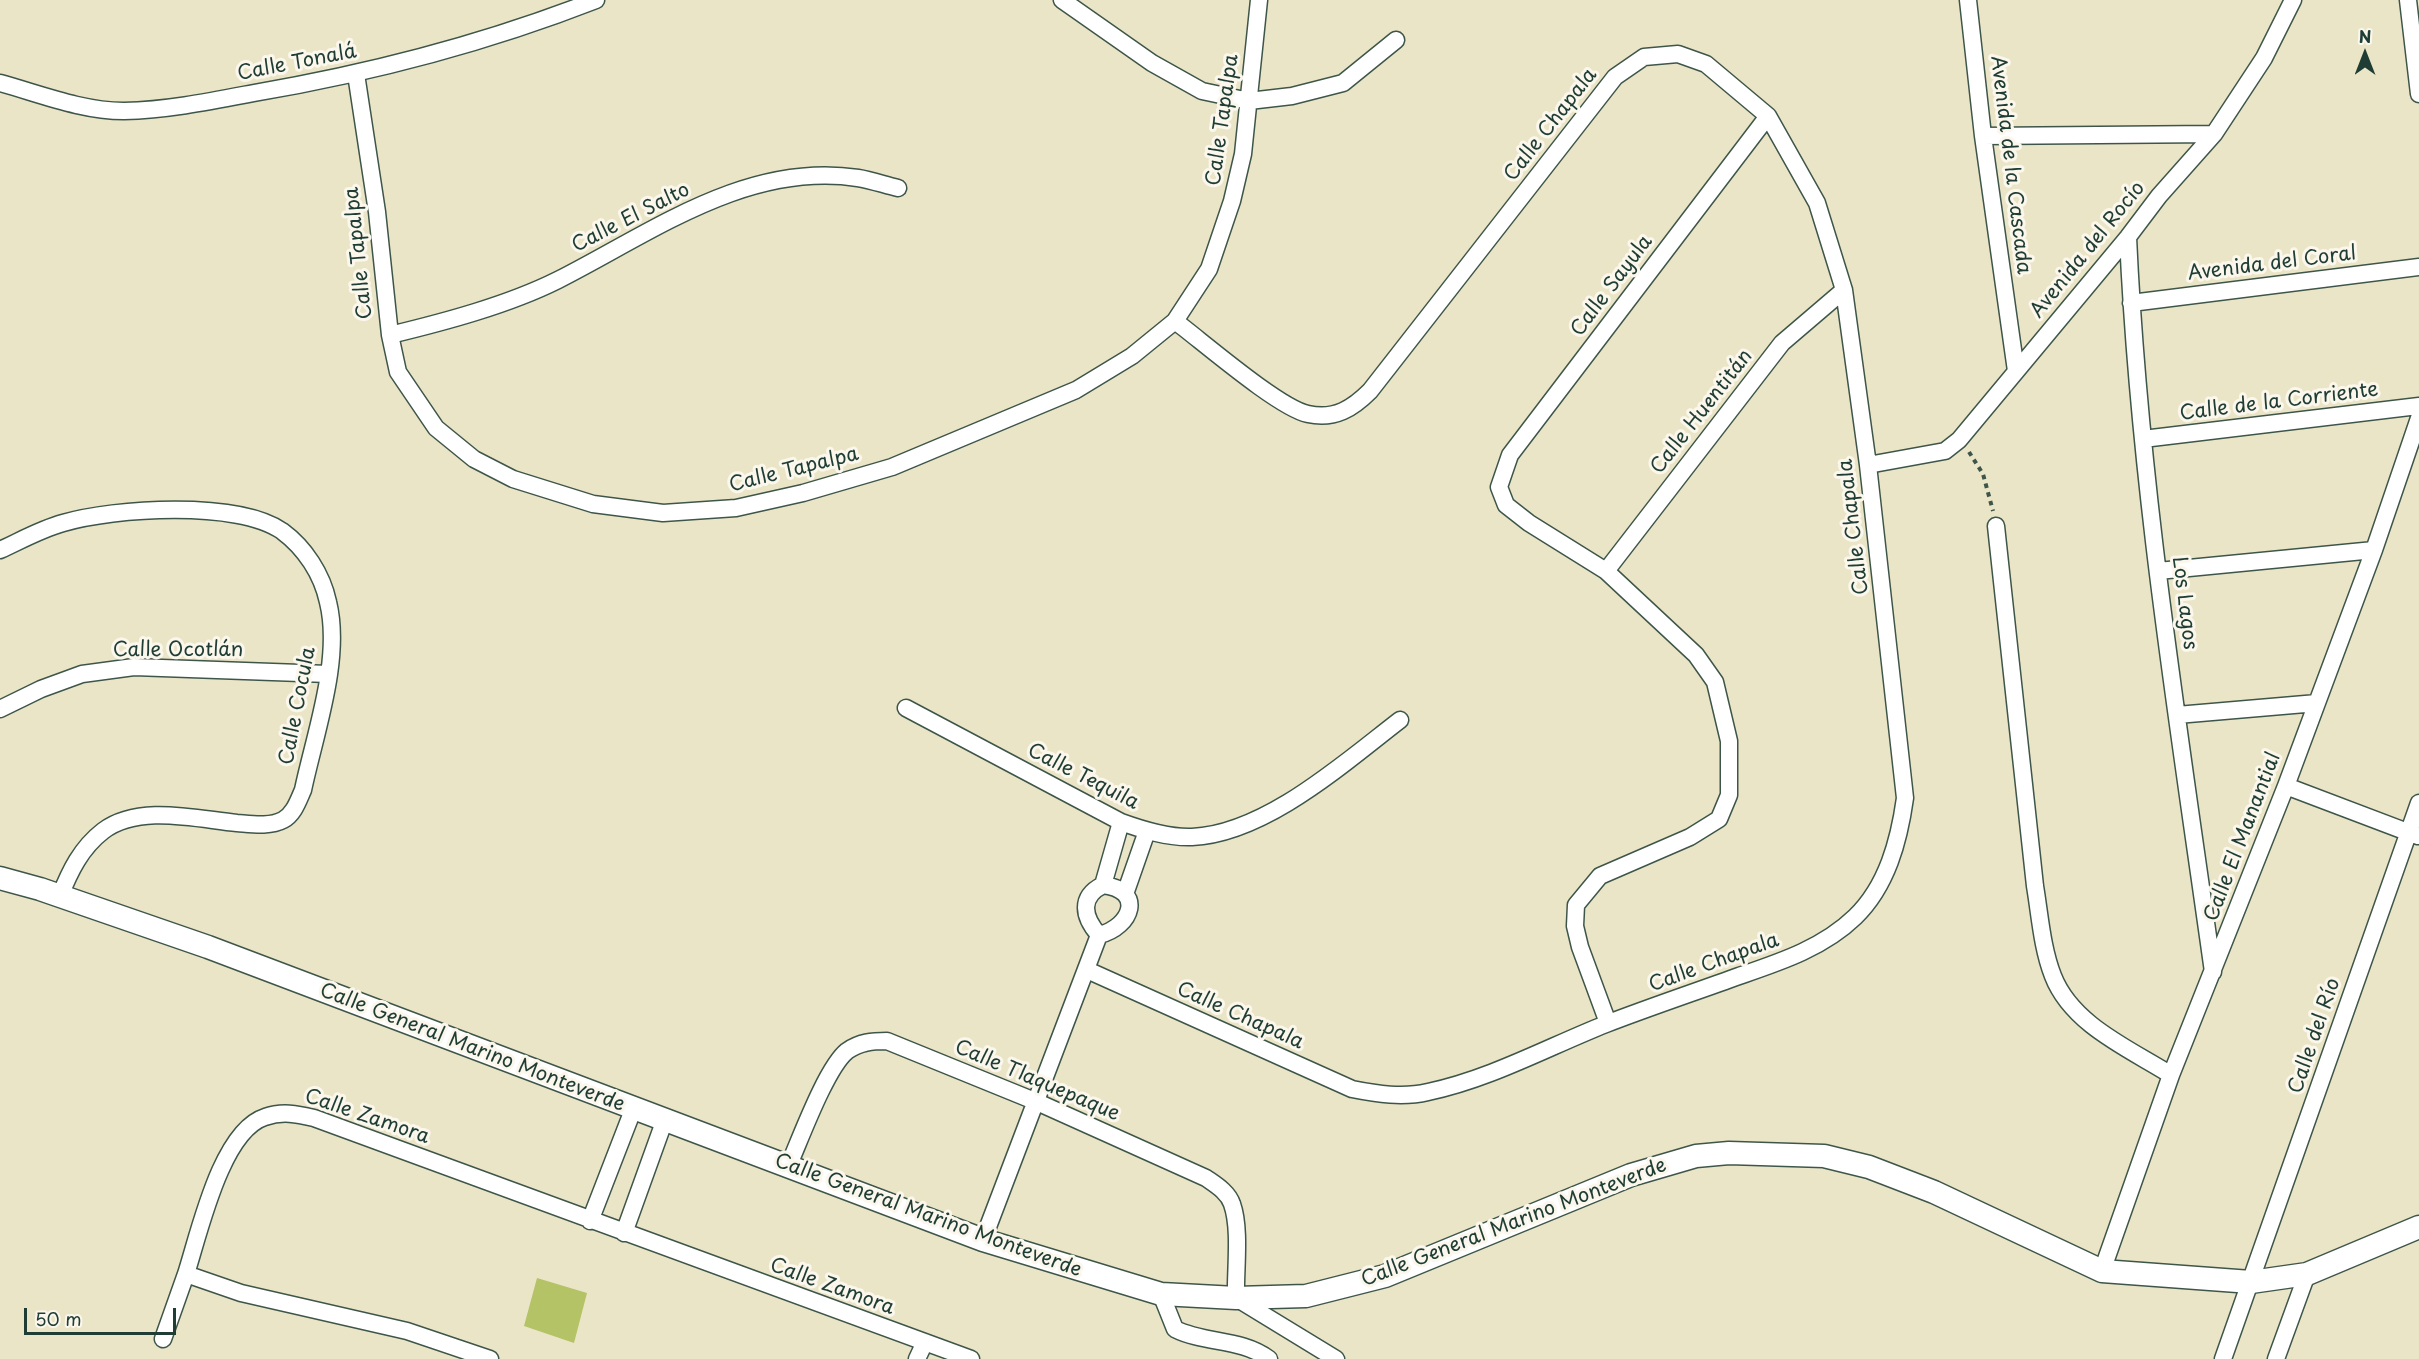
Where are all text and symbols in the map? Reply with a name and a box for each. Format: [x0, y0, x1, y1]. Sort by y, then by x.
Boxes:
north arrow [2335, 24, 2395, 84]
text: N [2359, 24, 2371, 48]
street label: Calle Tonalá [235, 40, 359, 86]
street label: Calle Tapalpa [1202, 53, 1244, 187]
street label: Avenida de la Cascada [1985, 54, 2035, 276]
street label: Calle Chapala [1500, 64, 1602, 186]
street label: Avenida del Rocío [2026, 177, 2150, 323]
street label: Calle El Salto [568, 178, 694, 258]
street label: Calle Tapalpa [340, 186, 378, 320]
street label: Calle Sayula [1566, 231, 1658, 341]
street label: Avenida del Coral [2186, 242, 2358, 286]
street label: Calle Huentitán [1646, 345, 1758, 479]
street label: Calle de la Corriente [2178, 378, 2380, 426]
street label: Calle Tapalpa [727, 442, 861, 498]
street label: Calle Chapala [1834, 458, 1874, 596]
street label: Los Lagos [2166, 555, 2202, 651]
street label: Calle Ocotlán [113, 638, 243, 662]
street label: Calle Cocula [275, 645, 321, 767]
street label: Calle Tequila [1023, 739, 1143, 815]
street label: Calle El Manantial [2200, 749, 2286, 925]
street label: Calle Chapala [1646, 928, 1782, 998]
street label: Calle del Río [2284, 975, 2346, 1097]
street label: Calle Chapala [1173, 977, 1307, 1055]
street label: Calle General Marino Monteverde [316, 979, 628, 1117]
street label: Calle Tlaquepaque [951, 1035, 1123, 1127]
street label: Calle Zamora [301, 1084, 433, 1150]
street label: Calle General Marino Monteverde [771, 1149, 1085, 1283]
street label: Calle General Marino Monteverde [1358, 1154, 1670, 1292]
street label: Calle Zamora [767, 1253, 897, 1321]
scale bar [27, 1296, 178, 1334]
text: 50 m [35, 1305, 82, 1332]

